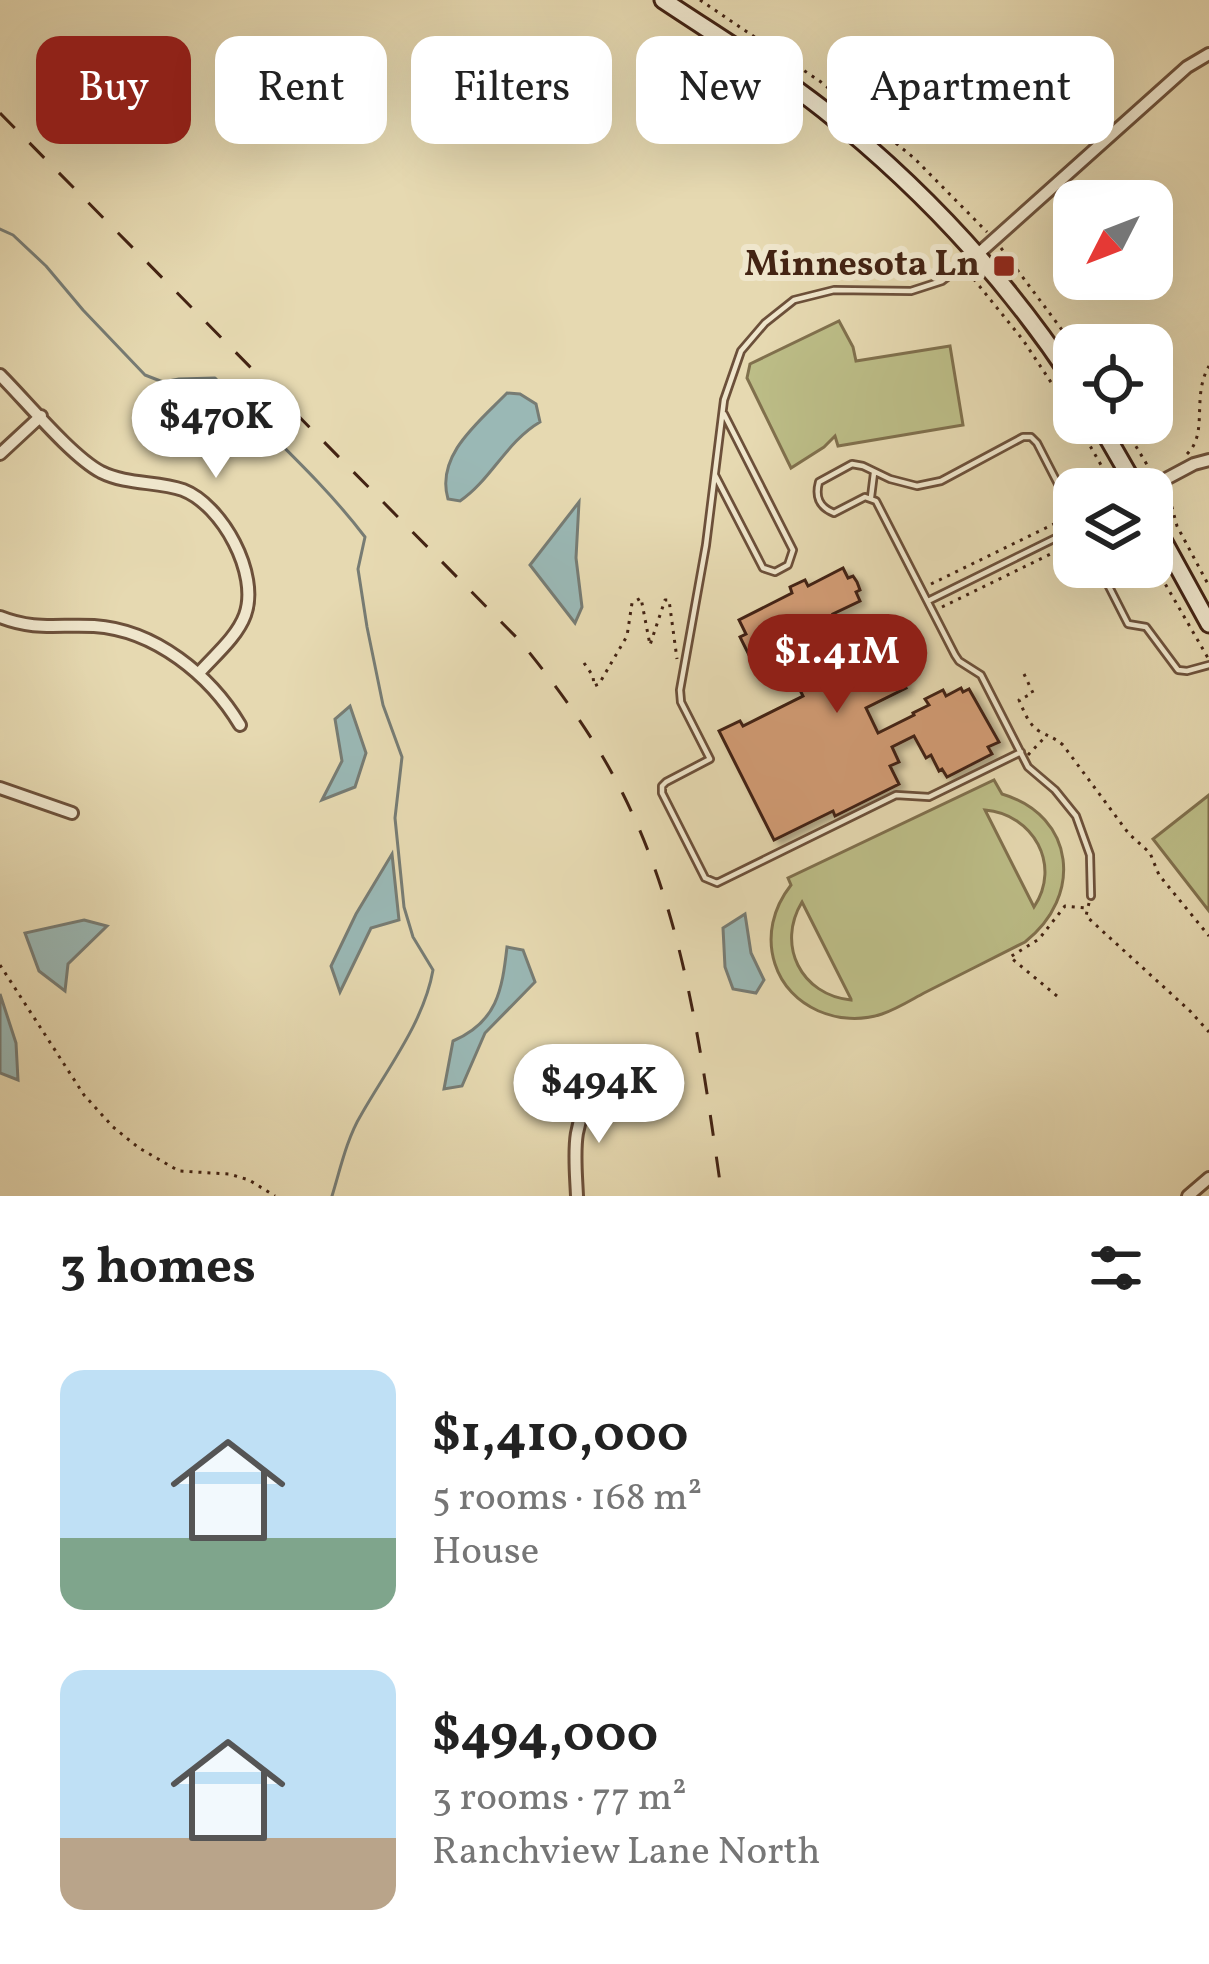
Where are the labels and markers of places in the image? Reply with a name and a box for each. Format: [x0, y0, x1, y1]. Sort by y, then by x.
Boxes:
place label: Minnesota Ln [744, 241, 980, 291]
marker: Minnesota Ln [991, 253, 1017, 279]
pin: $470K [132, 379, 300, 481]
pin: $1.41M [739, 614, 935, 716]
pin: $494K [515, 1044, 683, 1146]

